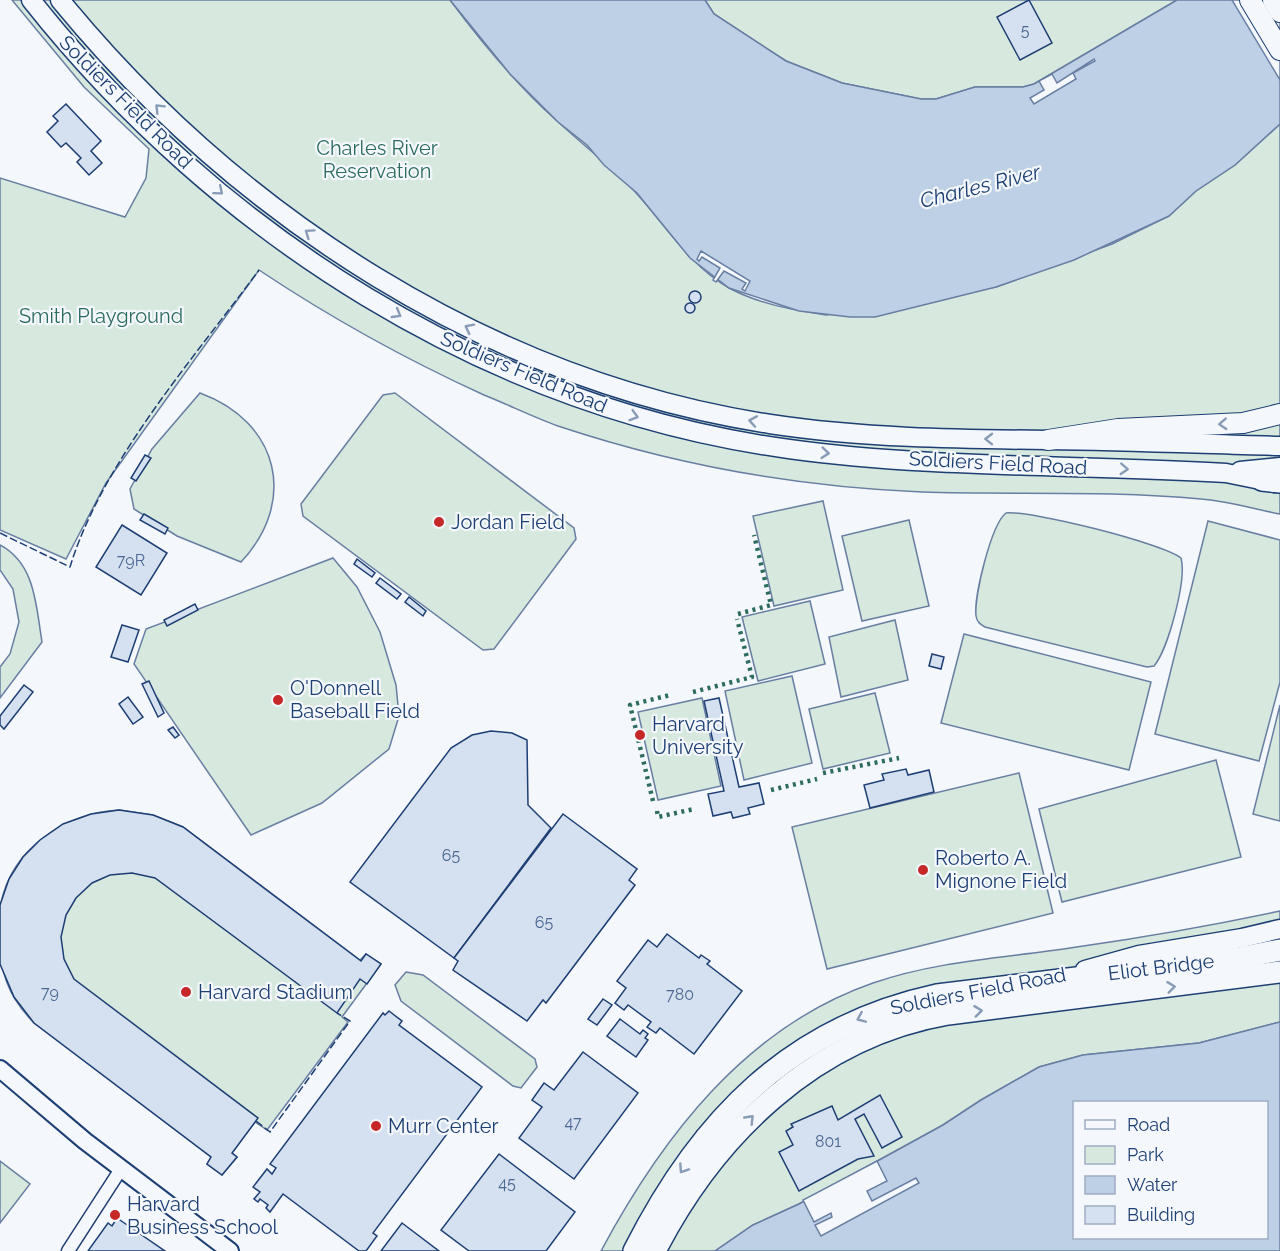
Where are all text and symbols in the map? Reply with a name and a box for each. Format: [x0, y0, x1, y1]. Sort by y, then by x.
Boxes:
house number: 5 [1021, 21, 1030, 40]
street label: Soldiers Field Road [54, 30, 198, 174]
one-way arrow [156, 105, 167, 116]
park label: Charles River Reservation [316, 136, 438, 183]
water label: Charles River [917, 159, 1044, 213]
one-way arrow [212, 184, 223, 195]
one-way arrow [305, 229, 316, 240]
park label: Smith Playground [19, 304, 183, 328]
one-way arrow [391, 307, 401, 319]
one-way arrow [465, 324, 475, 335]
street label: Soldiers Field Road [437, 326, 611, 418]
one-way arrow [628, 409, 639, 421]
one-way arrow [749, 415, 759, 428]
one-way arrow [1218, 417, 1227, 430]
one-way arrow [985, 433, 994, 446]
one-way arrow [820, 446, 829, 459]
street label: Soldiers Field Road [908, 446, 1088, 480]
one-way arrow [1120, 463, 1129, 476]
place label: Jordan Field [451, 510, 565, 534]
marker: Jordan Field [432, 515, 446, 529]
house number: 79R [117, 551, 145, 570]
place label: O'Donnell Baseball Field [290, 676, 420, 723]
marker: O'Donnell Baseball Field [271, 693, 285, 707]
place label: Harvard University [652, 712, 744, 759]
marker: Harvard University [633, 728, 647, 742]
house number: 65 [442, 846, 460, 865]
place label: Roberto A. Mignone Field [935, 846, 1067, 893]
marker: Roberto A. Mignone Field [916, 863, 930, 877]
house number: 65 [535, 913, 553, 932]
street label: Eliot Bridge [1107, 949, 1216, 985]
street label: Soldiers Field Road [888, 962, 1068, 1020]
place label: Harvard Stadium [198, 980, 353, 1004]
one-way arrow [1167, 981, 1176, 994]
house number: 79 [41, 983, 59, 1002]
marker: Harvard Stadium [179, 985, 193, 999]
house number: 780 [666, 985, 694, 1004]
one-way arrow [973, 1005, 982, 1017]
one-way arrow [856, 1011, 867, 1023]
legend [1073, 1101, 1268, 1239]
house number: 47 [564, 1113, 582, 1132]
place label: Murr Center [388, 1114, 498, 1138]
text: Road [1127, 1114, 1170, 1135]
one-way arrow [742, 1115, 753, 1126]
marker: Murr Center [369, 1119, 383, 1133]
house number: 801 [815, 1132, 841, 1151]
text: Park [1127, 1144, 1164, 1165]
one-way arrow [679, 1162, 690, 1173]
house number: 45 [498, 1174, 516, 1193]
text: Water [1127, 1174, 1178, 1195]
place label: Harvard Business School [127, 1192, 279, 1239]
text: Building [1127, 1204, 1195, 1225]
marker: Harvard Business School [108, 1208, 122, 1222]

